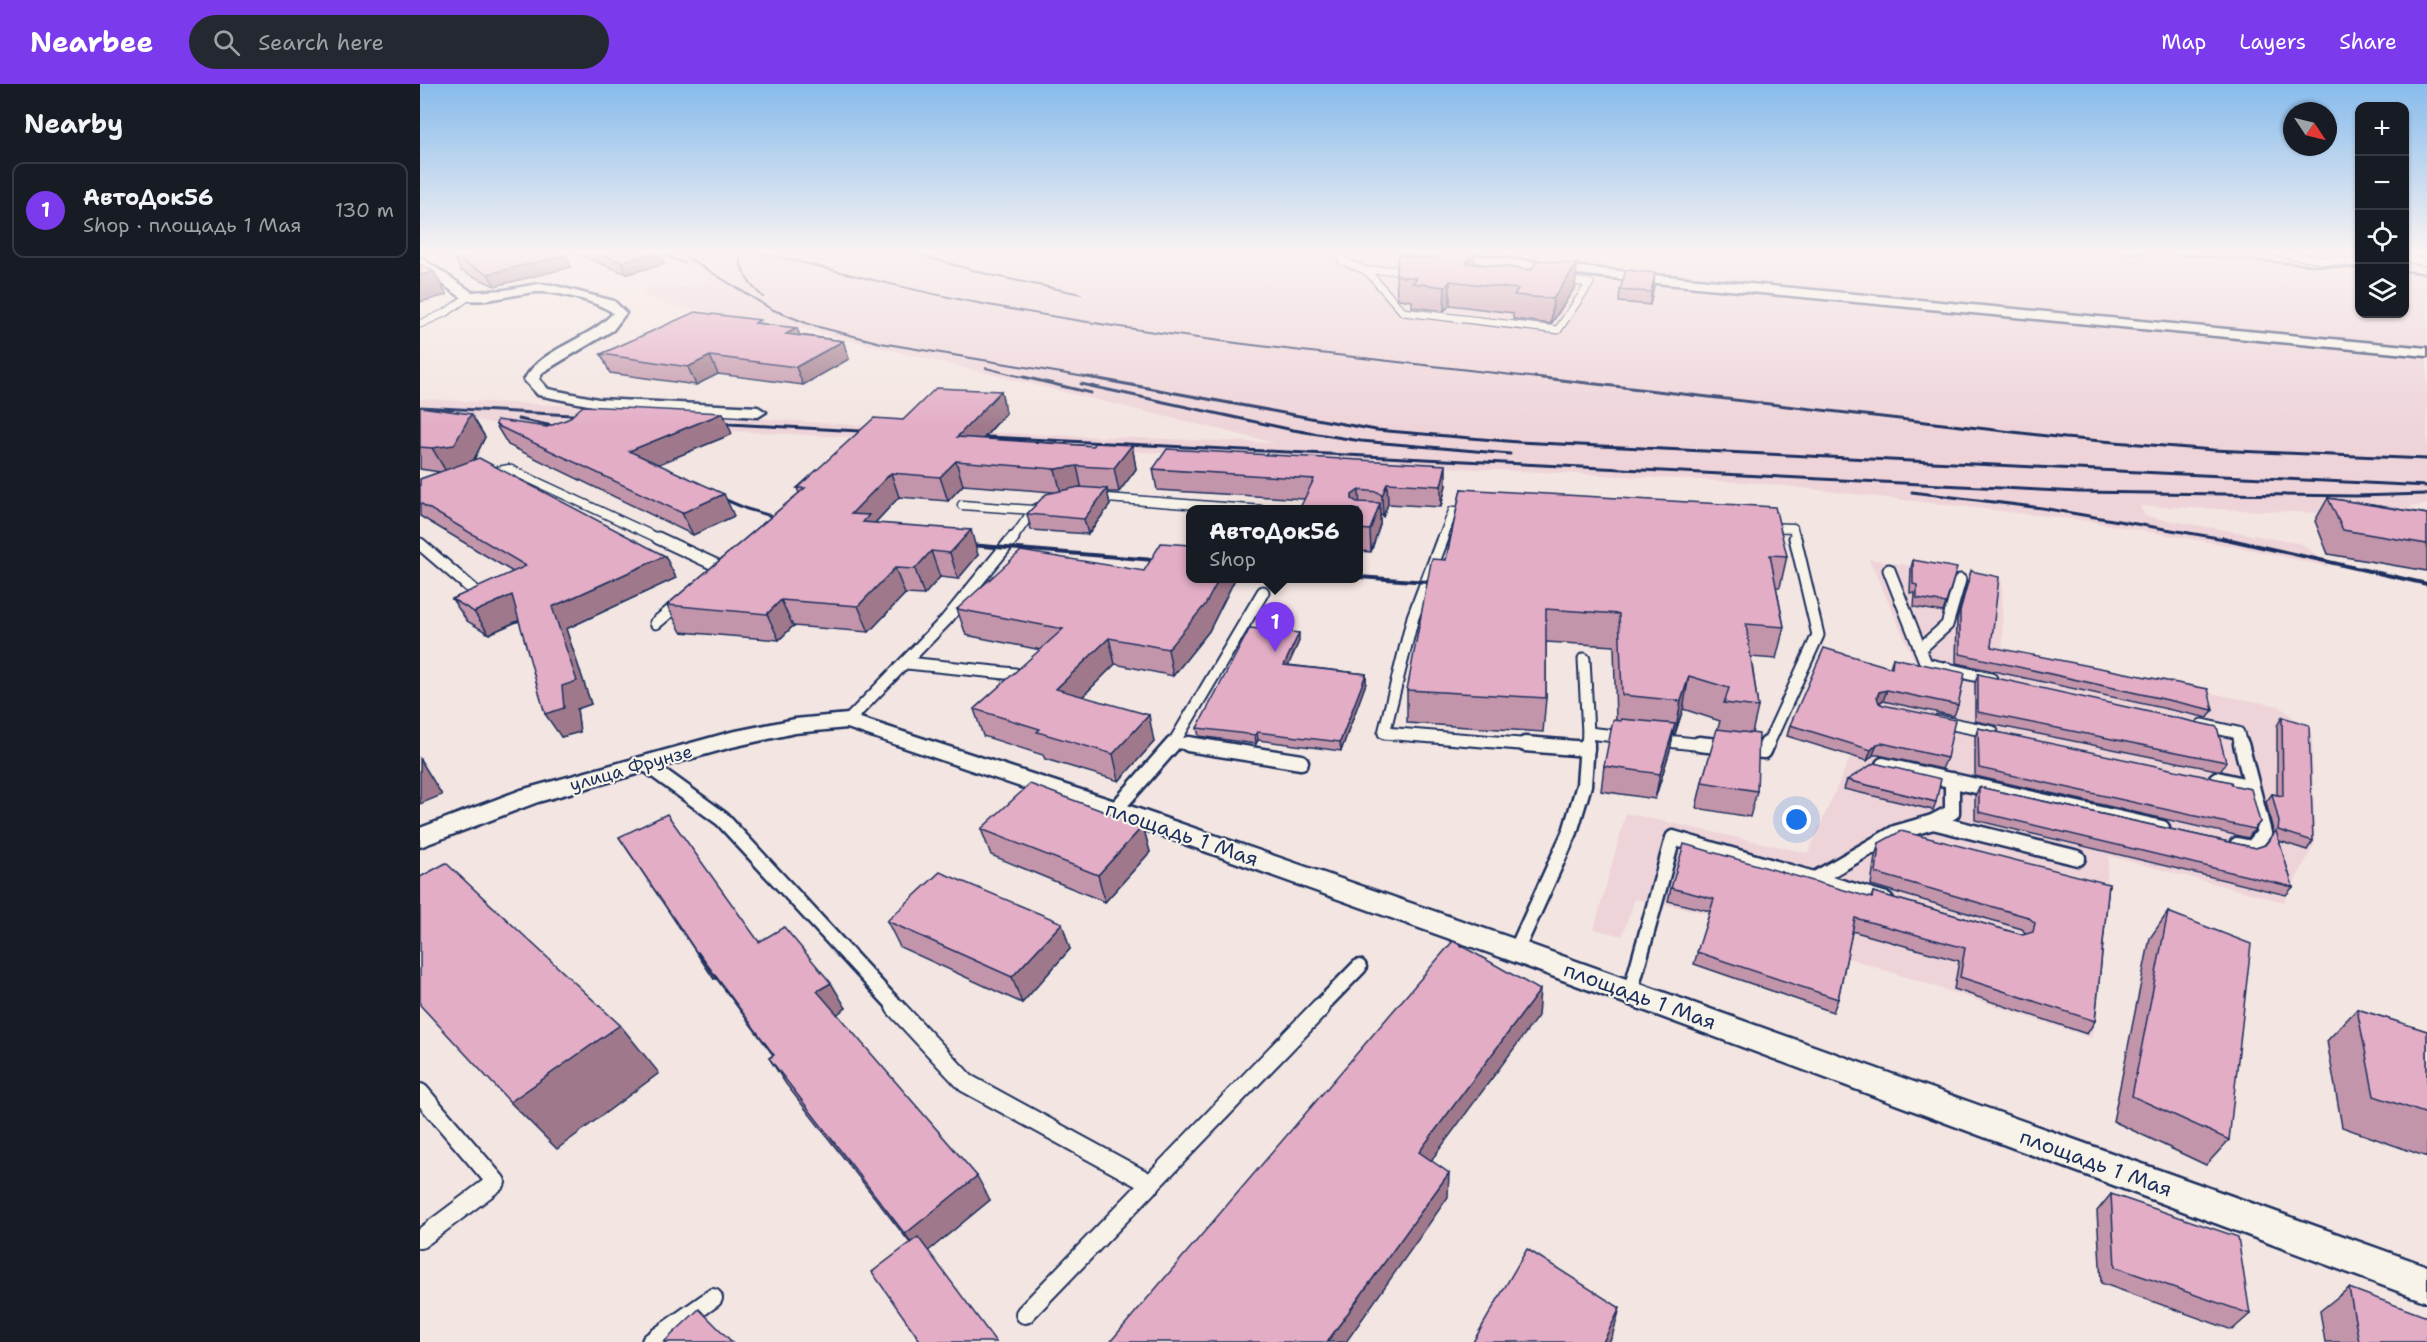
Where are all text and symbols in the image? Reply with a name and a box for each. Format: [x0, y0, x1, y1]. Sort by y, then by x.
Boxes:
search box [189, 15, 609, 69]
text: Nearbee [30, 23, 153, 61]
icon: search [210, 26, 243, 59]
text: Search here [258, 28, 384, 57]
text: Map [2161, 28, 2206, 56]
text: Layers [2239, 28, 2306, 56]
text: Share [2339, 28, 2397, 56]
north arrow [2283, 102, 2337, 156]
map controls [2355, 102, 2409, 318]
button: + [2355, 102, 2409, 156]
text: Nearby [24, 106, 123, 141]
button: − [2355, 156, 2409, 210]
text: АвтоДок56 [83, 183, 213, 212]
text: 1 [41, 197, 50, 223]
text: 130 m [335, 197, 394, 223]
button: locate [2355, 210, 2409, 264]
text: Shop · площадь 1 Мая [83, 212, 302, 238]
button: layers [2355, 264, 2409, 318]
popup [1186, 505, 1363, 583]
text: АвтоДок56 [1209, 517, 1340, 546]
text: Shop [1209, 546, 1256, 572]
pin: 1 [1256, 602, 1294, 652]
street label: улица Фрунзе [567, 739, 695, 797]
street label: площадь 1 Мая [1102, 795, 1262, 873]
your location [1782, 805, 1811, 834]
street label: площадь 1 Мая [1560, 955, 1720, 1037]
street label: площадь 1 Мая [2016, 1122, 2176, 1204]

